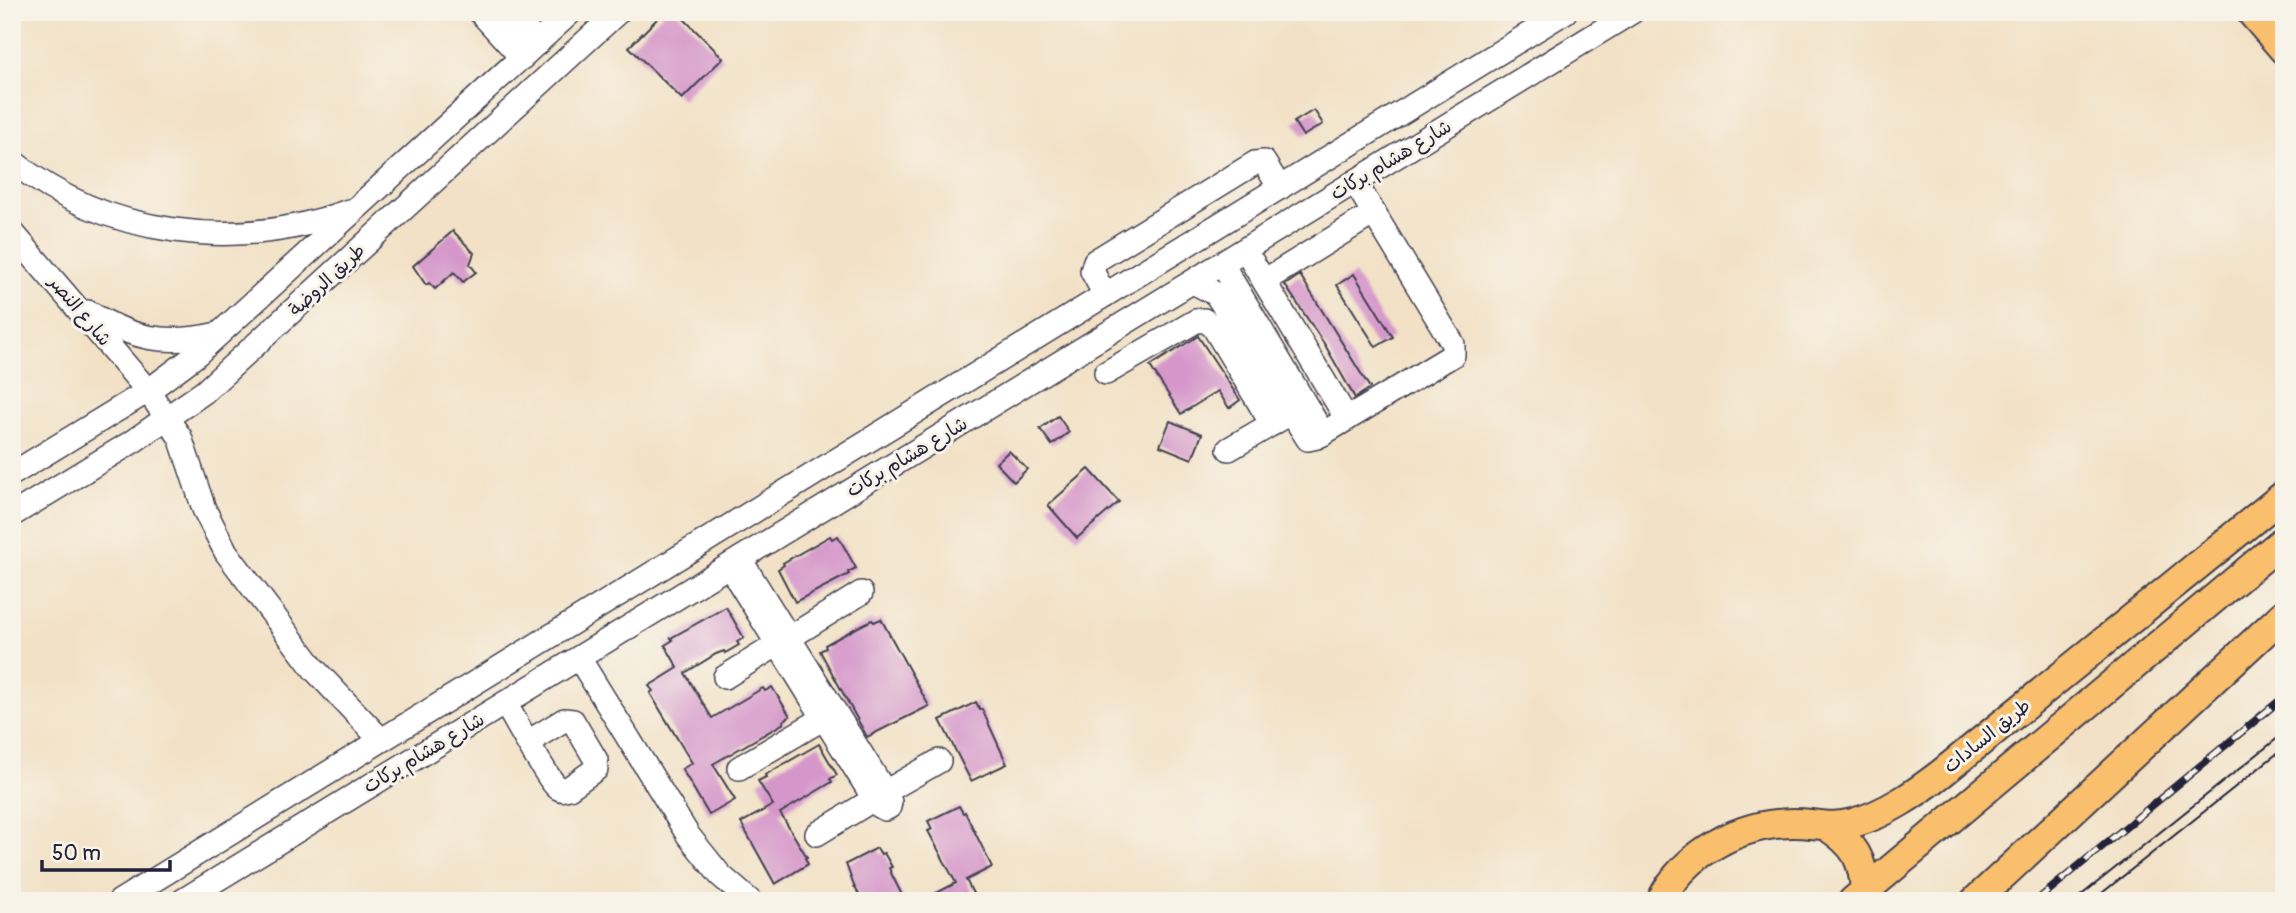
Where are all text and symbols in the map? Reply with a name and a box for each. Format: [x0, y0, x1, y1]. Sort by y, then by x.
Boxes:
street label: شارع هشام بركات [1326, 114, 1457, 207]
street label: طريق الروضة [284, 238, 370, 322]
street label: شارع النصر [41, 269, 116, 352]
street label: شارع هشام بركات [842, 411, 973, 504]
street label: طريق السادات [1939, 694, 2035, 778]
street label: شارع هشام بركات [359, 707, 490, 800]
scale bar [42, 829, 170, 873]
text: 50 m [52, 840, 101, 867]

